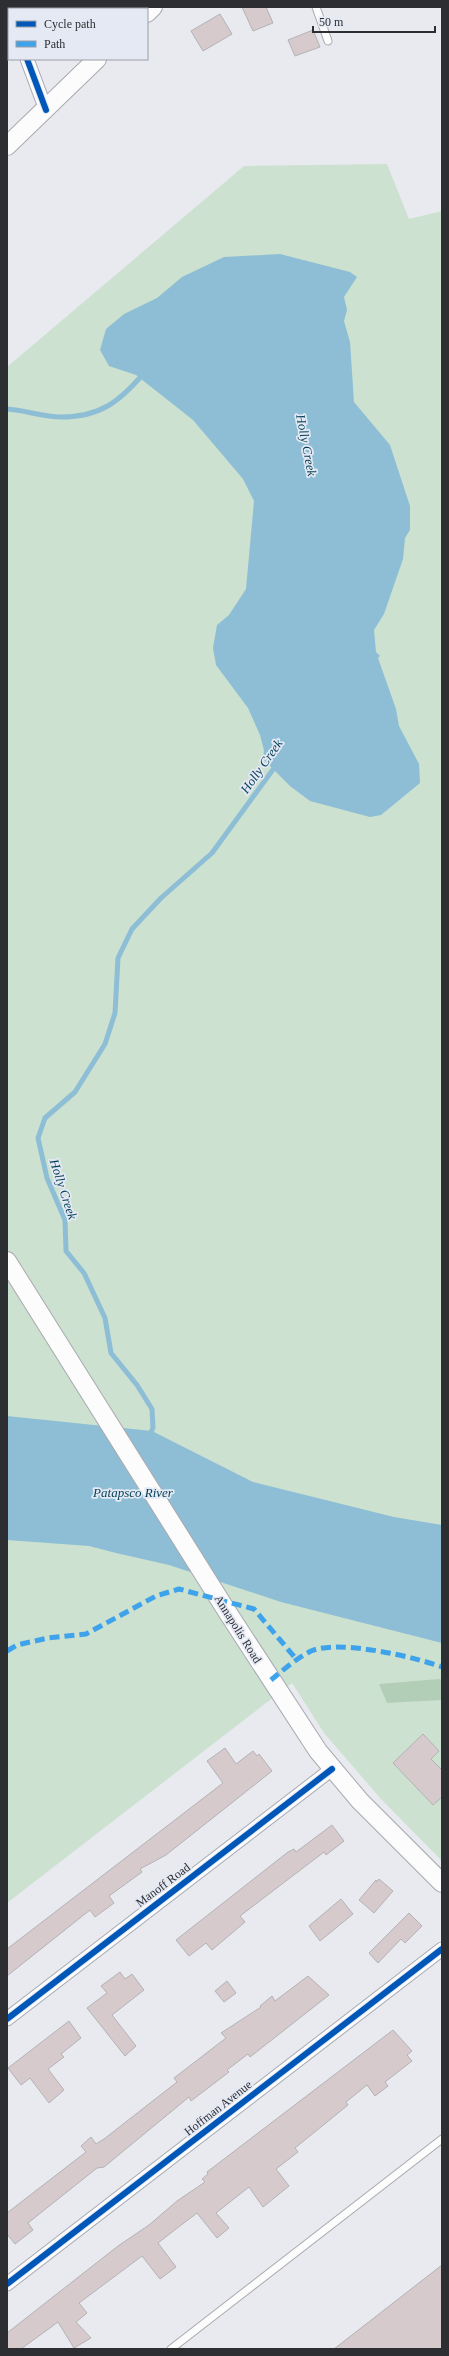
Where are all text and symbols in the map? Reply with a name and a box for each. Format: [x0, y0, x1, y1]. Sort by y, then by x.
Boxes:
legend [8, 8, 148, 60]
scale bar [313, 8, 435, 34]
text: 50 m [319, 15, 344, 29]
text: Cycle path [44, 17, 96, 31]
text: Path [44, 37, 65, 51]
water label: Holly Creek [293, 412, 320, 478]
water label: Holly Creek [237, 736, 286, 797]
water label: Holly Creek [46, 1156, 80, 1221]
water label: Patapsco River [92, 1485, 174, 1500]
street label: Annapolis Road [211, 1592, 265, 1666]
street label: Manoff Road [133, 1860, 193, 1910]
street label: Hoffman Avenue [181, 2077, 255, 2139]

